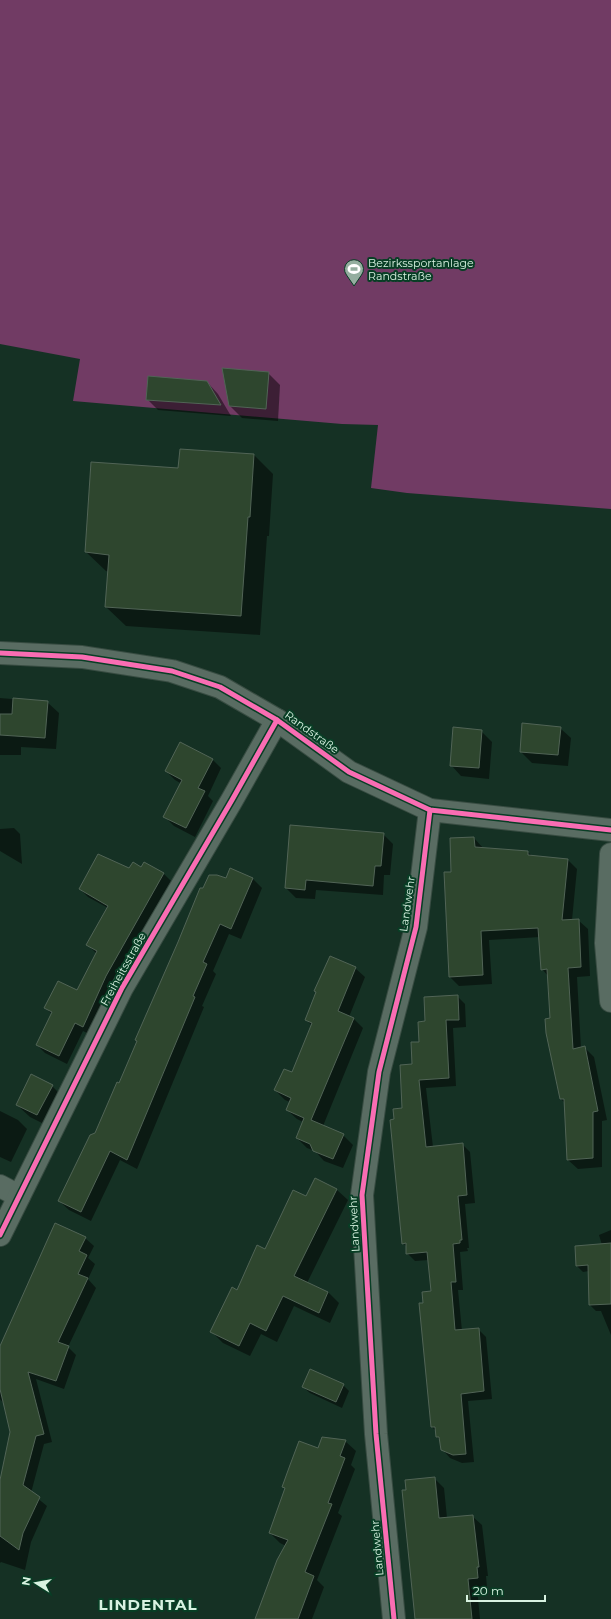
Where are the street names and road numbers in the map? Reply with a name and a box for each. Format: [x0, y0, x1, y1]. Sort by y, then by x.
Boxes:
street label: Randstraße [282, 708, 342, 757]
street label: Landwehr [396, 875, 418, 933]
street label: Freiheitsstraße [97, 930, 149, 1008]
street label: Landwehr [346, 1196, 362, 1252]
street label: Landwehr [368, 1520, 386, 1576]

